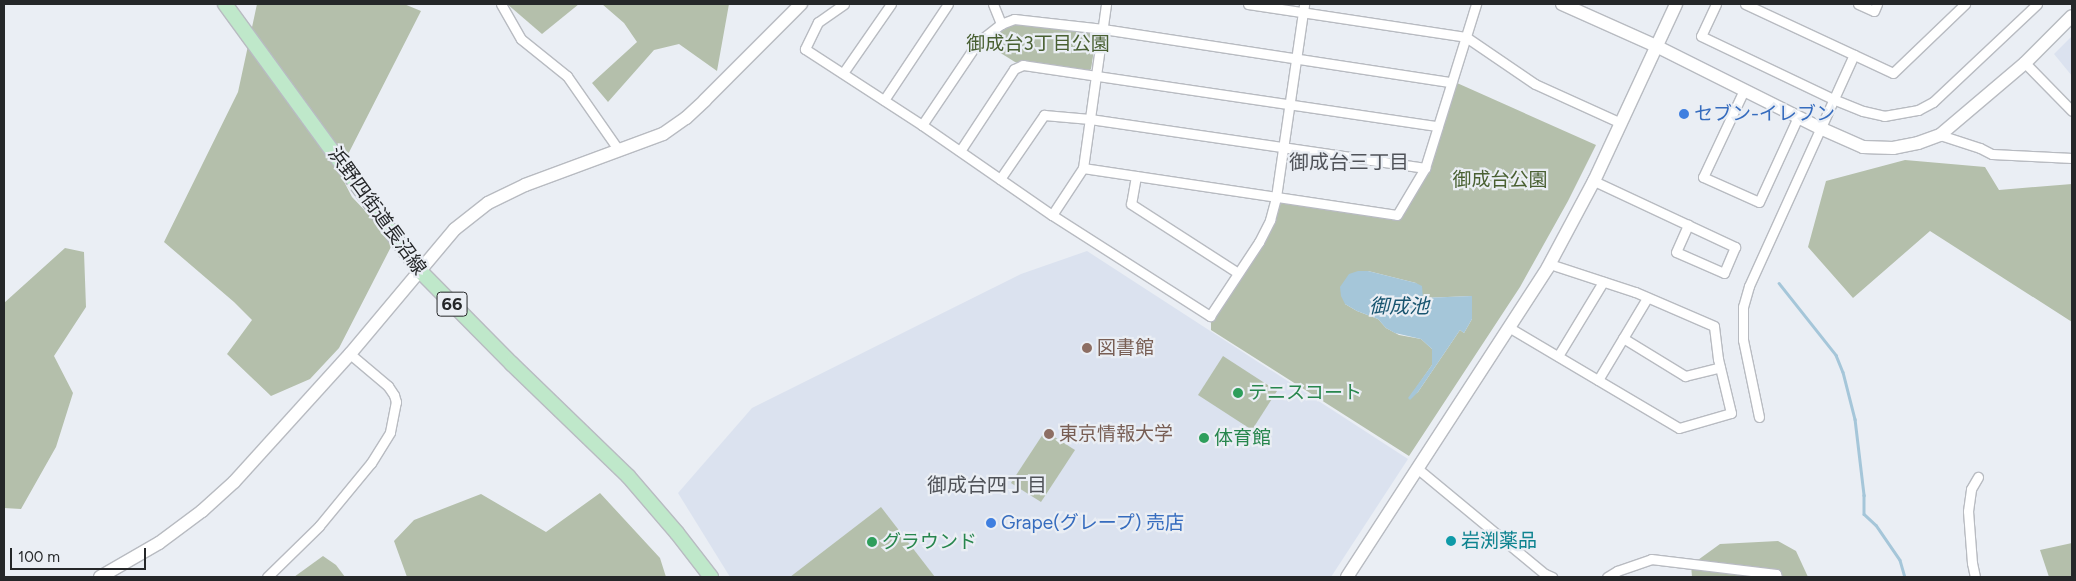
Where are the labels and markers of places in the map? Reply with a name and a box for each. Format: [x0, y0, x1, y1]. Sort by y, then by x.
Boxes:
place label: セブン-イレブン [1694, 103, 1835, 125]
marker: セブン-イレブン [1678, 108, 1690, 120]
place label: 図書館 [1097, 337, 1154, 359]
marker: 図書館 [1081, 342, 1093, 354]
place label: テニスコート [1248, 382, 1362, 404]
marker: テニスコート [1232, 387, 1244, 399]
place label: 東京情報大学 [1059, 423, 1173, 445]
place label: 体育館 [1214, 427, 1271, 449]
marker: 東京情報大学 [1043, 428, 1055, 440]
marker: 体育館 [1198, 432, 1210, 444]
place label: Grape(グレープ) 売店 [1001, 512, 1185, 534]
marker: Grape(グレープ) 売店 [985, 517, 997, 529]
place label: 岩渕薬品 [1461, 530, 1537, 552]
place label: グラウンド [882, 531, 977, 553]
marker: 岩渕薬品 [1445, 535, 1457, 547]
marker: グラウンド [866, 536, 878, 548]

